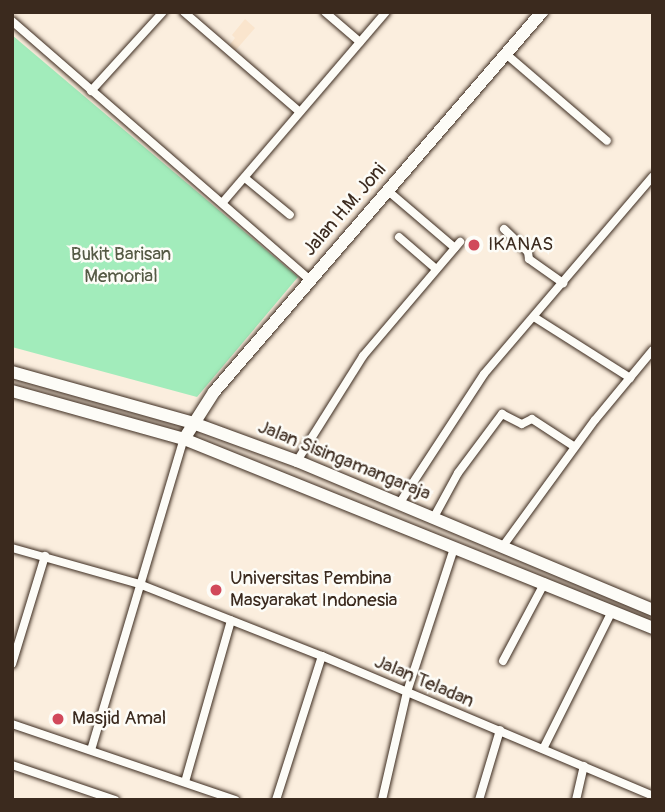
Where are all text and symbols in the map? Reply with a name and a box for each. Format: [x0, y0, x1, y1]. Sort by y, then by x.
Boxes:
street label: Jalan H.M. Joni [299, 159, 391, 261]
place label: IKANAS [488, 234, 553, 256]
marker: IKANAS [466, 237, 482, 253]
park label: Bukit Barisan Memorial [71, 244, 171, 288]
street label: Jalan Sisingamangaraja [254, 416, 434, 506]
place label: Universitas Pembina Masyarakat Indonesia [230, 568, 397, 612]
marker: Universitas Pembina Masyarakat Indonesia [208, 582, 224, 598]
street label: Jalan Teladan [371, 651, 477, 713]
place label: Masjid Amal [72, 708, 166, 730]
marker: Masjid Amal [50, 711, 66, 727]

